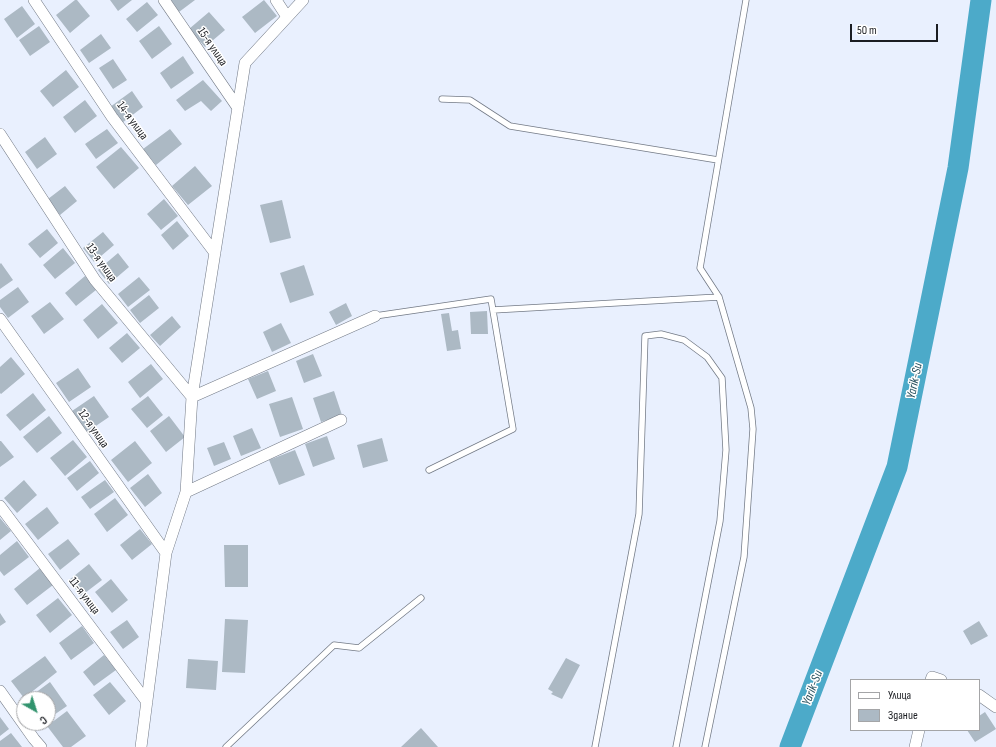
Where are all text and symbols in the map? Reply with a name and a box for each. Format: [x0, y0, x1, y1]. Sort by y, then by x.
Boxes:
scale bar [852, 16, 940, 42]
text: 50 m [857, 23, 877, 38]
street label: 15-я улица [194, 25, 230, 69]
street label: 14-я улица [113, 99, 151, 143]
street label: 13-я улица [83, 241, 119, 285]
water label: Yarik-Su [904, 362, 926, 400]
street label: 12-я улица [75, 407, 111, 451]
street label: 11-я улица [65, 575, 103, 617]
water label: Yarik-Su [799, 668, 827, 708]
legend [850, 679, 980, 731]
text: Улица [888, 688, 911, 703]
north arrow [16, 691, 56, 731]
text: Здание [888, 708, 918, 723]
text: С [37, 713, 50, 727]

